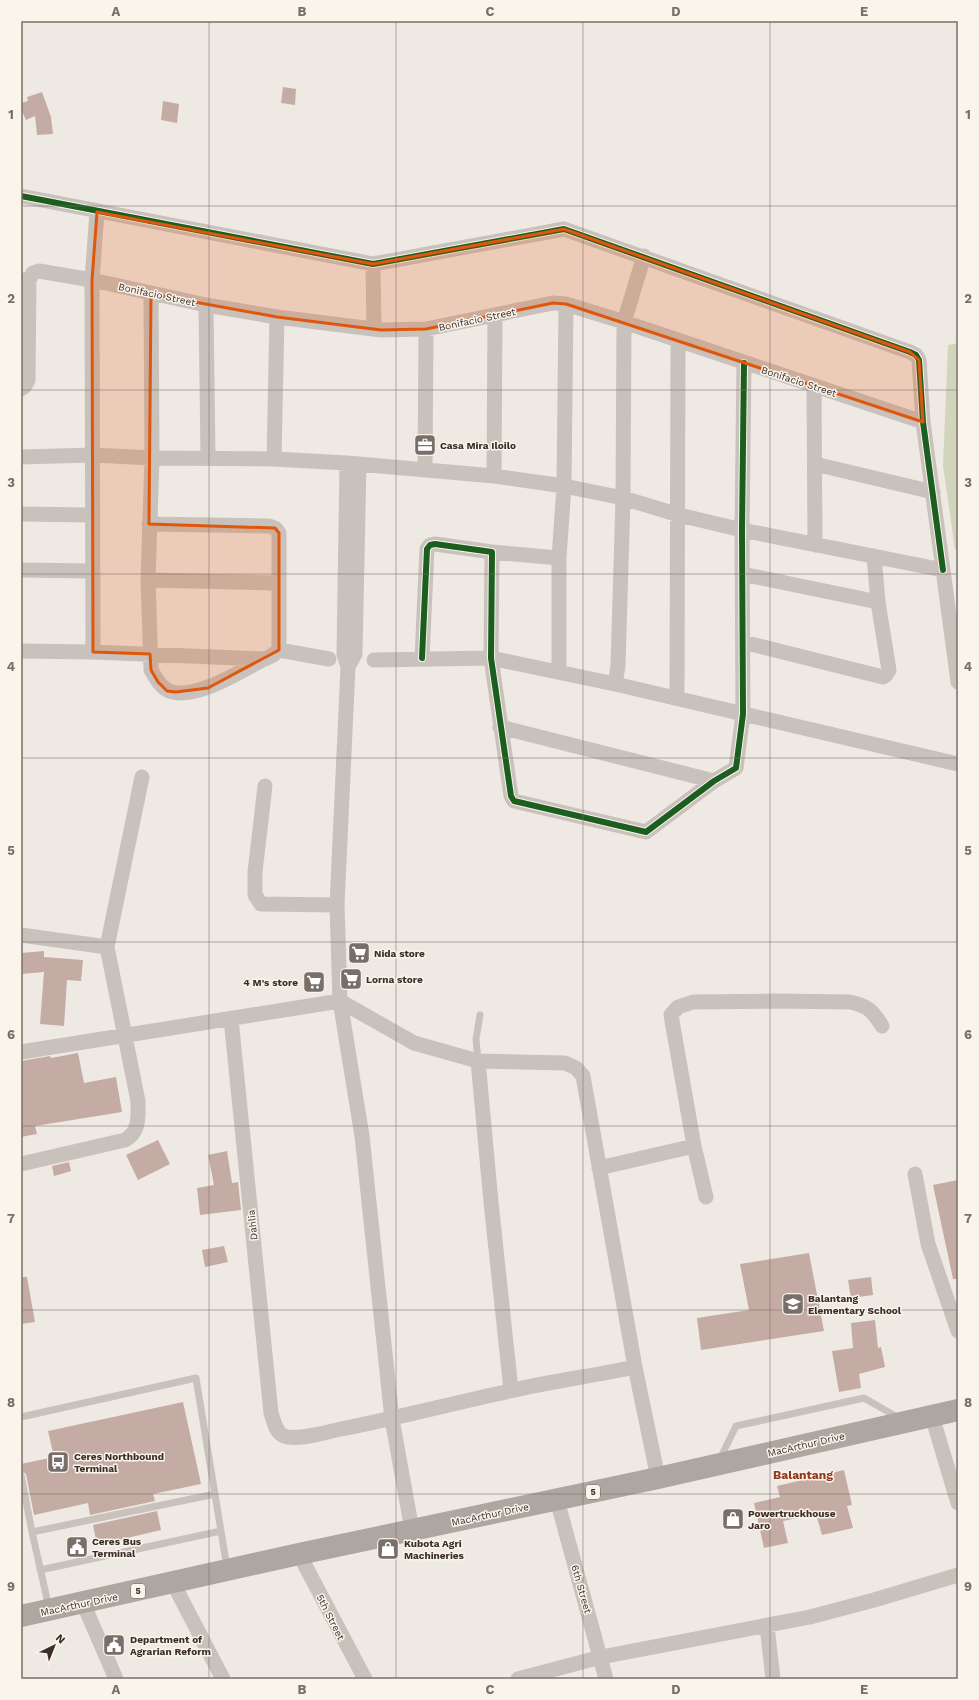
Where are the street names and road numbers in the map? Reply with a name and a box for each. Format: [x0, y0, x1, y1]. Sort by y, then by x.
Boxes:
street label: Bonifacio Street [117, 281, 197, 308]
street label: Bonifacio Street [438, 306, 517, 333]
street label: Bonifacio Street [760, 364, 839, 399]
street label: Dahlia [245, 1209, 260, 1241]
street label: MacArthur Drive [766, 1430, 846, 1459]
road number: 5 [586, 1485, 600, 1499]
street label: MacArthur Drive [450, 1501, 530, 1528]
street label: 6th Street [569, 1564, 594, 1615]
road number: 5 [131, 1584, 145, 1598]
street label: MacArthur Drive [39, 1591, 119, 1618]
street label: 5th Street [314, 1593, 347, 1643]

